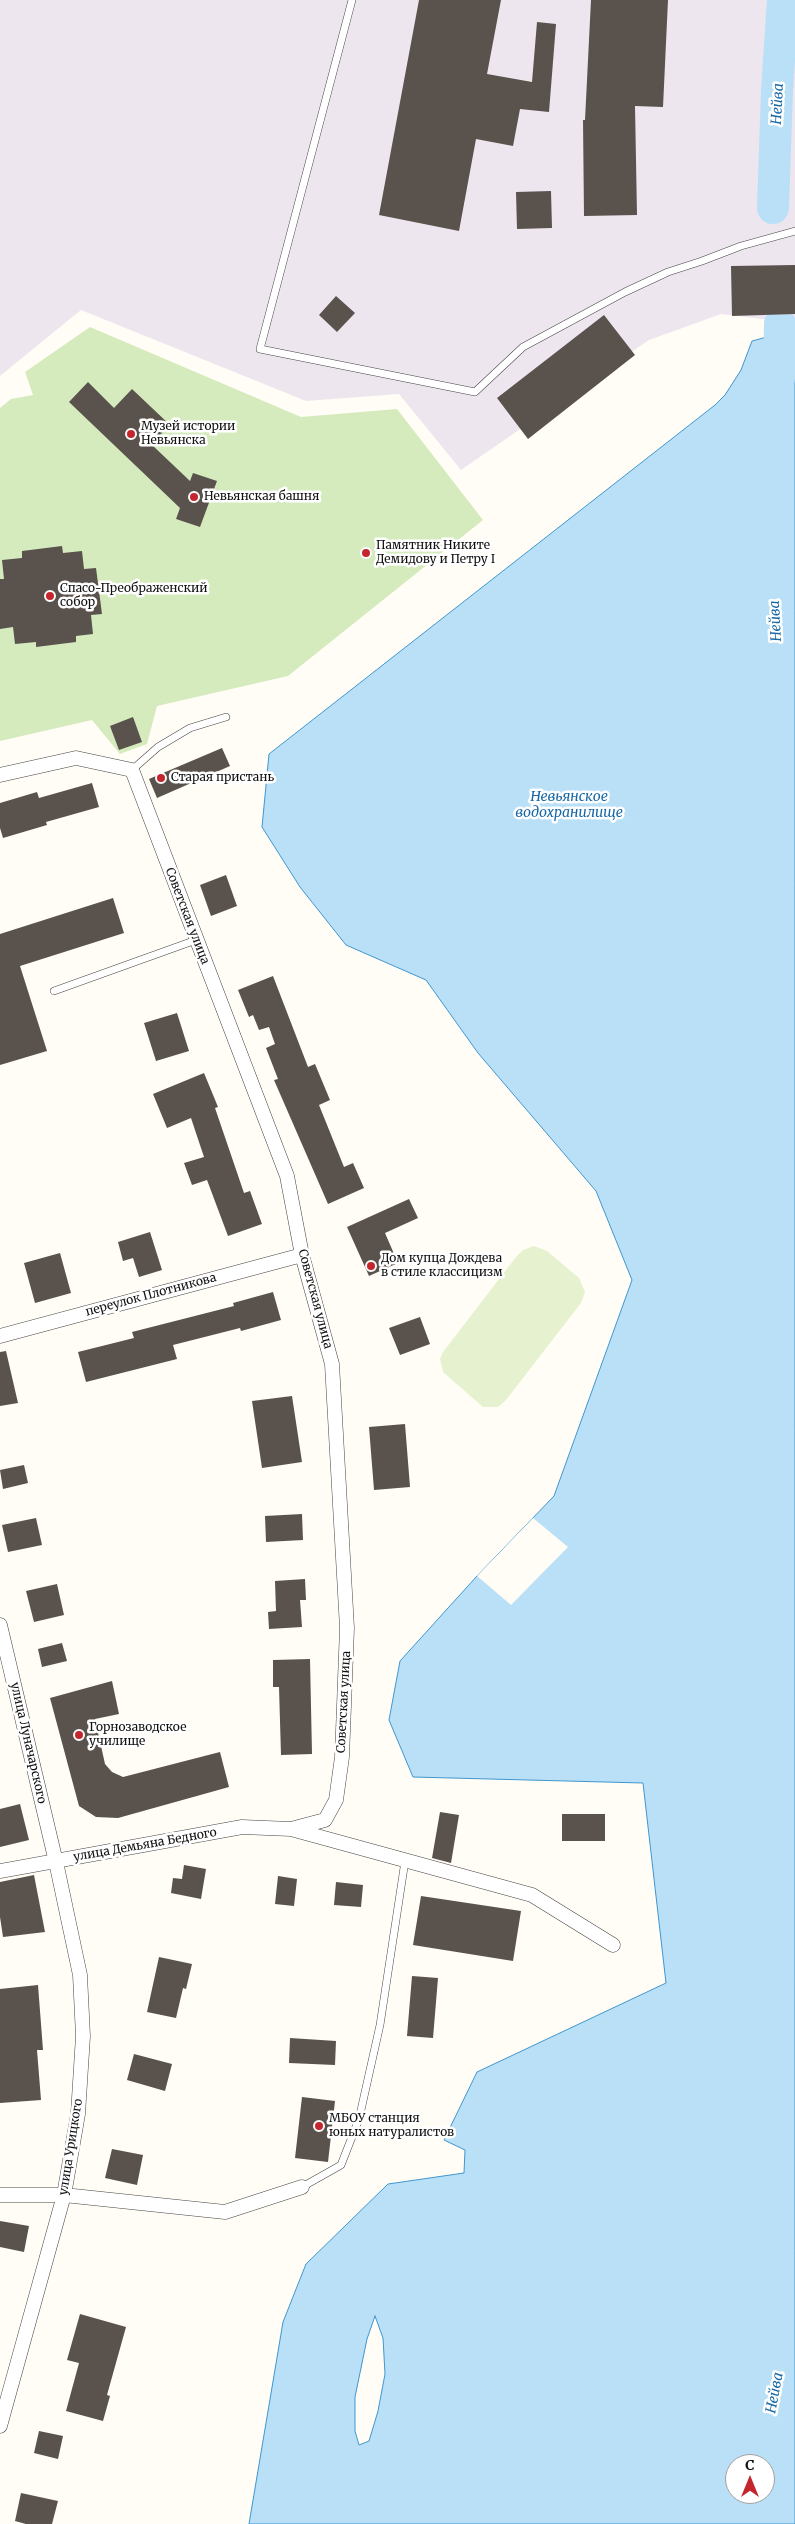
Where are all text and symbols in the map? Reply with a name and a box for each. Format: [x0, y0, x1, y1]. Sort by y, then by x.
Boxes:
water label: Нейва [769, 83, 787, 125]
place label: Музей истории Невьянска [141, 420, 235, 448]
marker: Музей истории Невьянска [125, 428, 137, 440]
place label: Невьянская башня [204, 490, 319, 504]
marker: Невьянская башня [188, 491, 200, 503]
place label: Памятник Никите Демидову и Петру I [376, 539, 495, 567]
marker: Памятник Никите Демидову и Петру I [360, 547, 372, 559]
place label: Спасо-Преображенский собор [60, 582, 208, 610]
marker: Спасо-Преображенский собор [44, 590, 56, 602]
water label: Нейва [767, 600, 785, 642]
place label: Старая пристань [171, 771, 274, 785]
marker: Старая пристань [155, 772, 167, 784]
water label: Невьянское водохранилище [515, 789, 623, 822]
street label: Советская улица [162, 866, 212, 966]
street label: Советская улица [295, 1248, 335, 1350]
place label: Дом купца Дождева в стиле классицизм [381, 1252, 503, 1280]
marker: Дом купца Дождева в стиле классицизм [365, 1260, 377, 1272]
street label: переулок Плотникова [84, 1271, 218, 1319]
street label: Советская улица [334, 1650, 354, 1754]
street label: улица Луначарского [7, 1681, 49, 1805]
place label: Горнозаводское училище [89, 1721, 186, 1749]
marker: Горнозаводское училище [73, 1729, 85, 1741]
street label: улица Демьяна Бедного [72, 1825, 218, 1865]
street label: улица Урицкого [56, 2098, 86, 2196]
place label: МБОУ станция юных натуралистов [329, 2112, 454, 2140]
marker: МБОУ станция юных натуралистов [313, 2120, 325, 2132]
water label: Нейва [763, 2371, 787, 2415]
north arrow [725, 2454, 775, 2504]
text: С [745, 2456, 755, 2474]

